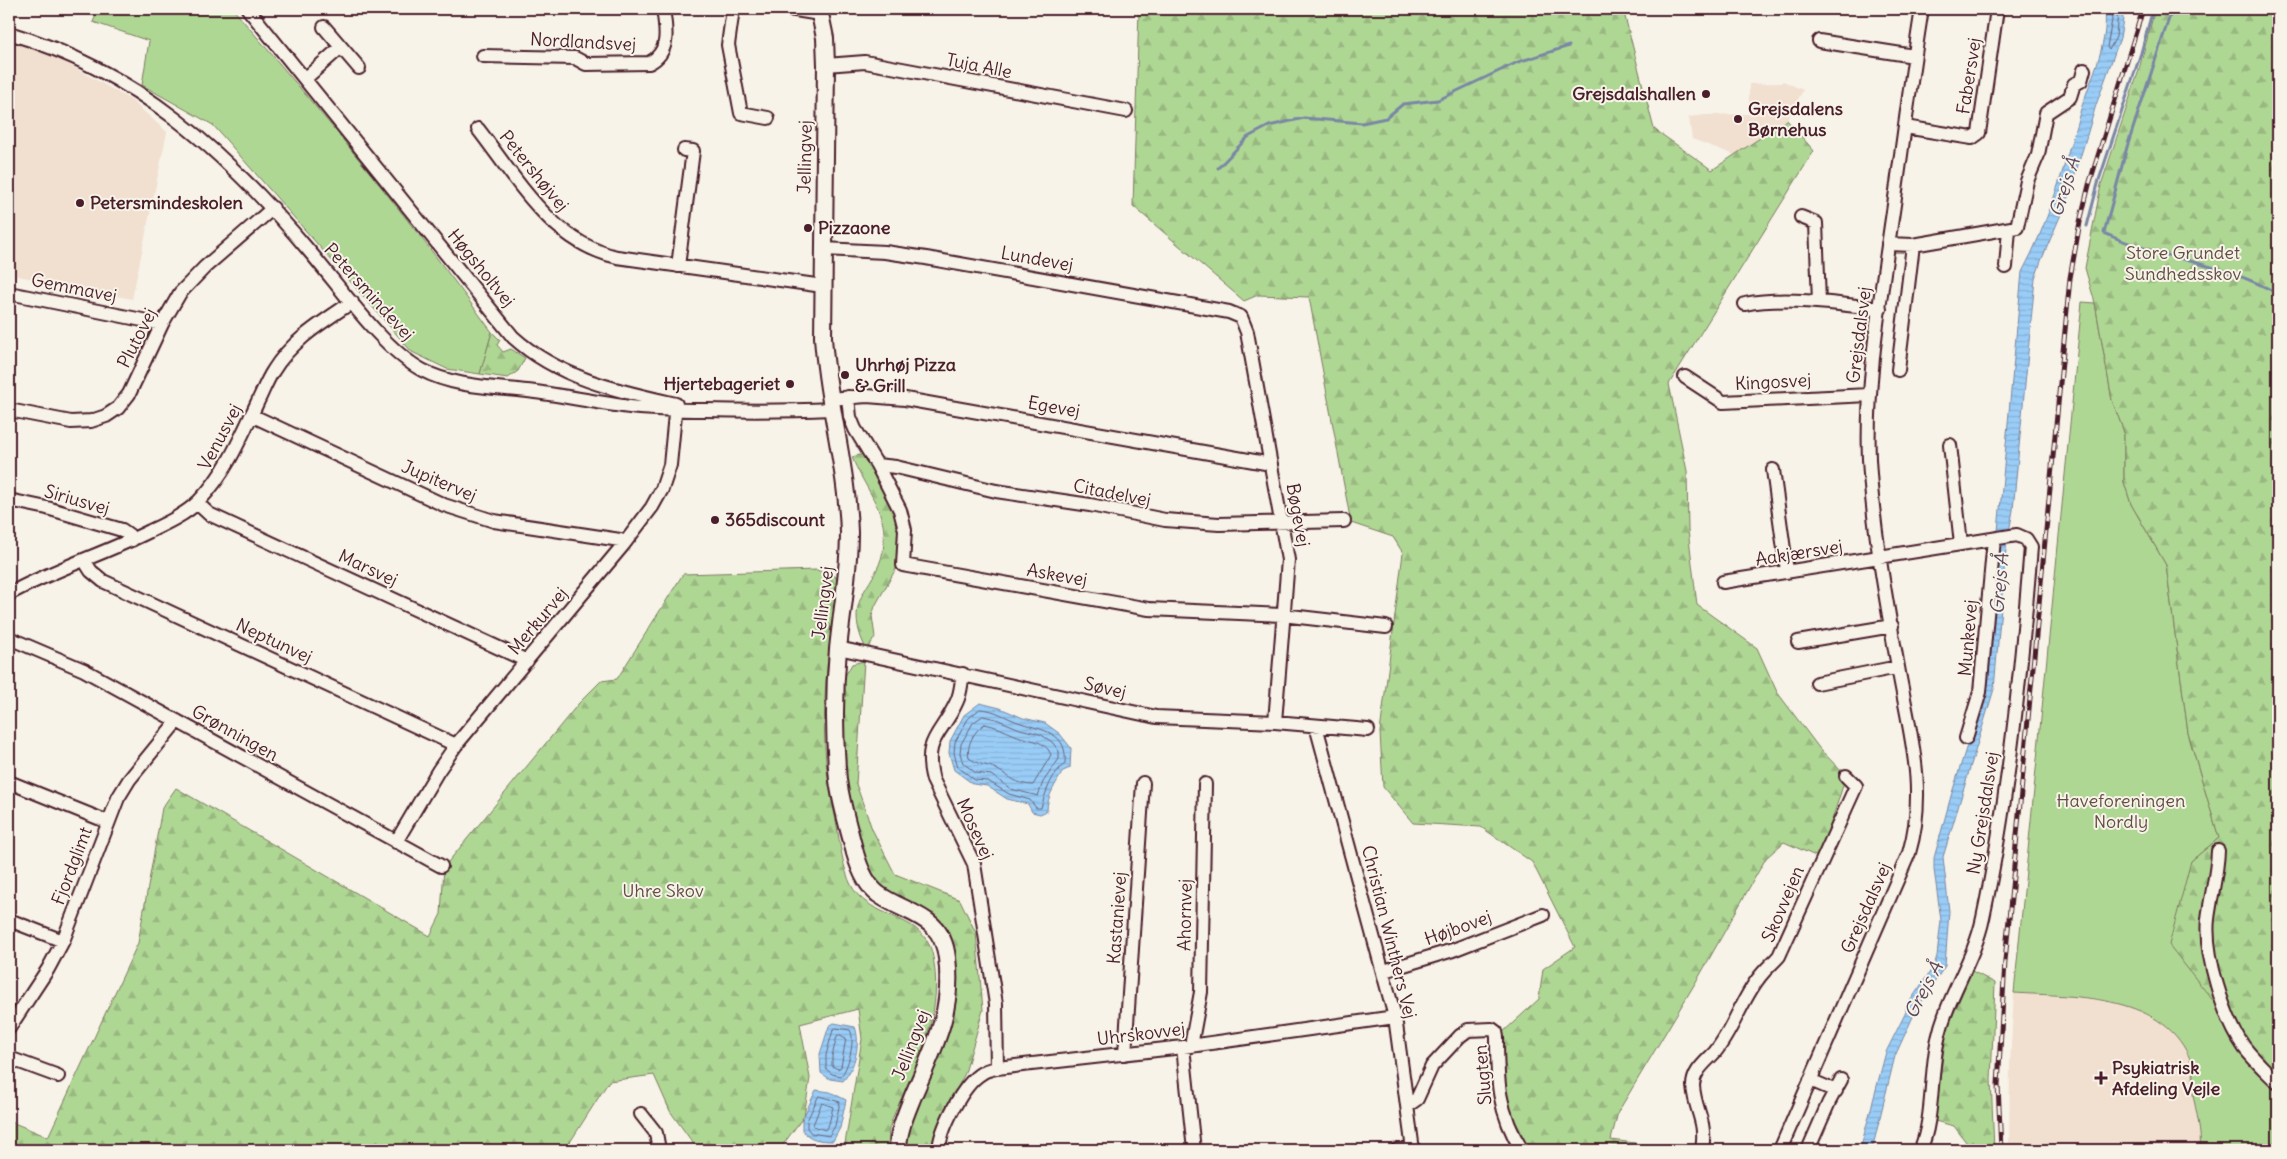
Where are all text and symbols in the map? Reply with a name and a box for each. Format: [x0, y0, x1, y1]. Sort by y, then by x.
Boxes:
street label: Nordlandsvej [529, 27, 637, 56]
street label: Fabersvej [1951, 36, 1986, 116]
street label: Tuja Alle [944, 48, 1014, 83]
place label: Grejsdalshallen [1572, 82, 1697, 105]
marker: Grejsdalshallen [1700, 88, 1712, 100]
place label: Grejsdalens Børnehus [1748, 97, 1843, 141]
marker: Grejsdalens Børnehus [1732, 113, 1744, 125]
street label: Jellingvej [792, 120, 817, 194]
street label: Petershøjvej [495, 125, 574, 216]
water label: Grejs Å [2043, 154, 2085, 220]
place label: Petersmindeskolen [90, 191, 243, 214]
marker: Petersmindeskolen [74, 197, 86, 209]
place label: Pizzaone [818, 216, 891, 239]
marker: Pizzaone [802, 222, 814, 234]
street label: Høgsholtvej [443, 224, 520, 312]
street label: Petersmindevej [319, 238, 419, 345]
street label: Lundevej [999, 241, 1075, 276]
park label: Store Grundet Sundhedsskov [2125, 241, 2242, 285]
street label: Gemmavej [29, 268, 119, 307]
street label: Grejsdalsvej [1841, 285, 1876, 385]
street label: Plutovej [112, 304, 161, 372]
place label: Uhrhøj Pizza & Grill [855, 353, 956, 397]
street label: Kingosvej [1734, 368, 1812, 395]
marker: Uhrhøj Pizza & Grill [839, 369, 851, 381]
place label: Hjertebageriet [663, 372, 781, 395]
marker: Hjertebageriet [784, 378, 796, 390]
street label: Egevej [1026, 391, 1082, 422]
street label: Venusvej [193, 400, 247, 474]
street label: Jupitervej [398, 454, 480, 507]
street label: Citadelvej [1071, 474, 1153, 511]
street label: Siriusvej [42, 479, 112, 520]
street label: Bøgevej [1282, 481, 1315, 548]
place label: 365discount [725, 508, 826, 531]
marker: 365discount [709, 514, 721, 526]
street label: Aakjærsvej [1754, 534, 1844, 571]
street label: Marsvej [335, 544, 401, 591]
water label: Grejs Å [1984, 552, 2014, 615]
street label: Askevej [1025, 558, 1089, 591]
street label: Jellingvej [807, 565, 838, 641]
street label: Merkurvej [503, 582, 572, 659]
street label: Munkevej [1953, 599, 1982, 677]
street label: Neptunvej [232, 613, 316, 668]
street label: Søvej [1082, 672, 1128, 704]
street label: Grønningen [188, 699, 283, 766]
street label: Ny Grejsdalsvej [1961, 750, 2004, 876]
park label: Haveforeningen Nordly [2057, 789, 2185, 833]
street label: Mosevej [952, 794, 999, 863]
street label: Fjordglimt [46, 823, 97, 908]
street label: Christian Winthers Vej [1357, 843, 1422, 1021]
street label: Grejsdalsvej [1835, 859, 1896, 957]
street label: Skovvejen [1756, 862, 1809, 945]
street label: Kastanievej [1102, 871, 1131, 965]
park label: Uhre Skov [622, 879, 704, 902]
street label: Ahornvej [1172, 879, 1197, 951]
street label: Højbovej [1421, 905, 1494, 950]
water label: Grejs Å [1898, 957, 1948, 1022]
street label: Jellingvej [887, 1006, 935, 1083]
street label: Uhrskovvej [1096, 1017, 1186, 1050]
street label: Slugten [1468, 1044, 1497, 1106]
place label: Psykiatrisk Afdeling Vejle [2112, 1056, 2220, 1100]
marker: Psykiatrisk Afdeling Vejle [2094, 1071, 2108, 1085]

